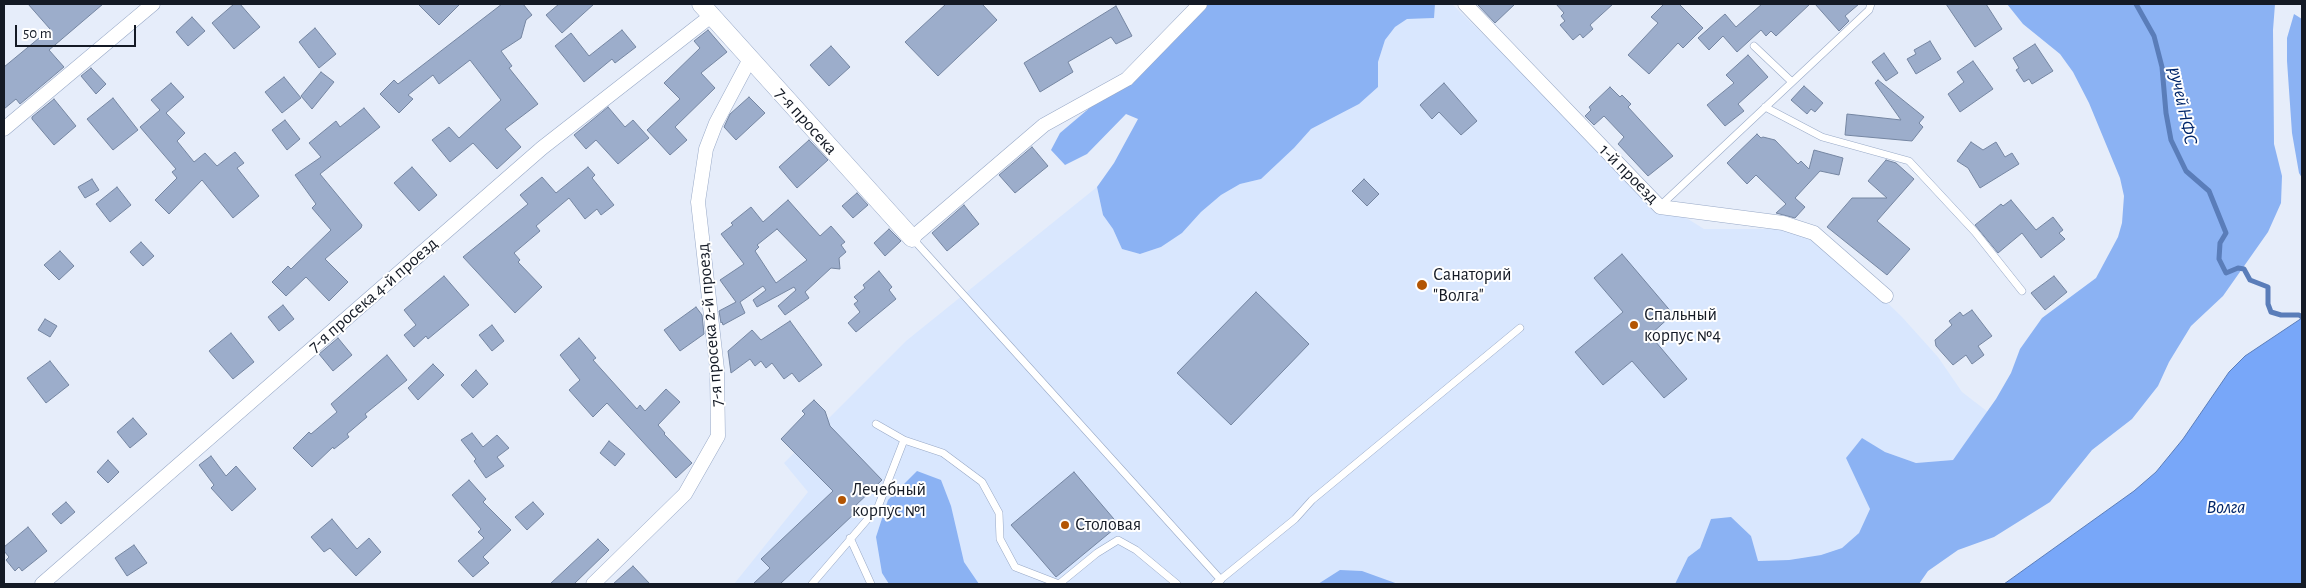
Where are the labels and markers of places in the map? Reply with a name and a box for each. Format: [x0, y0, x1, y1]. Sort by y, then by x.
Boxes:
place label: Санаторий "Волга" [1433, 264, 1512, 306]
marker: Санаторий "Волга" [1415, 278, 1429, 292]
place label: Спальный корпус №4 [1644, 304, 1721, 346]
marker: Спальный корпус №4 [1628, 319, 1640, 331]
place label: Лечебный корпус №1 [852, 479, 926, 522]
marker: Лечебный корпус №1 [836, 494, 848, 506]
place label: Столовая [1075, 514, 1141, 536]
marker: Столовая [1059, 519, 1071, 531]

